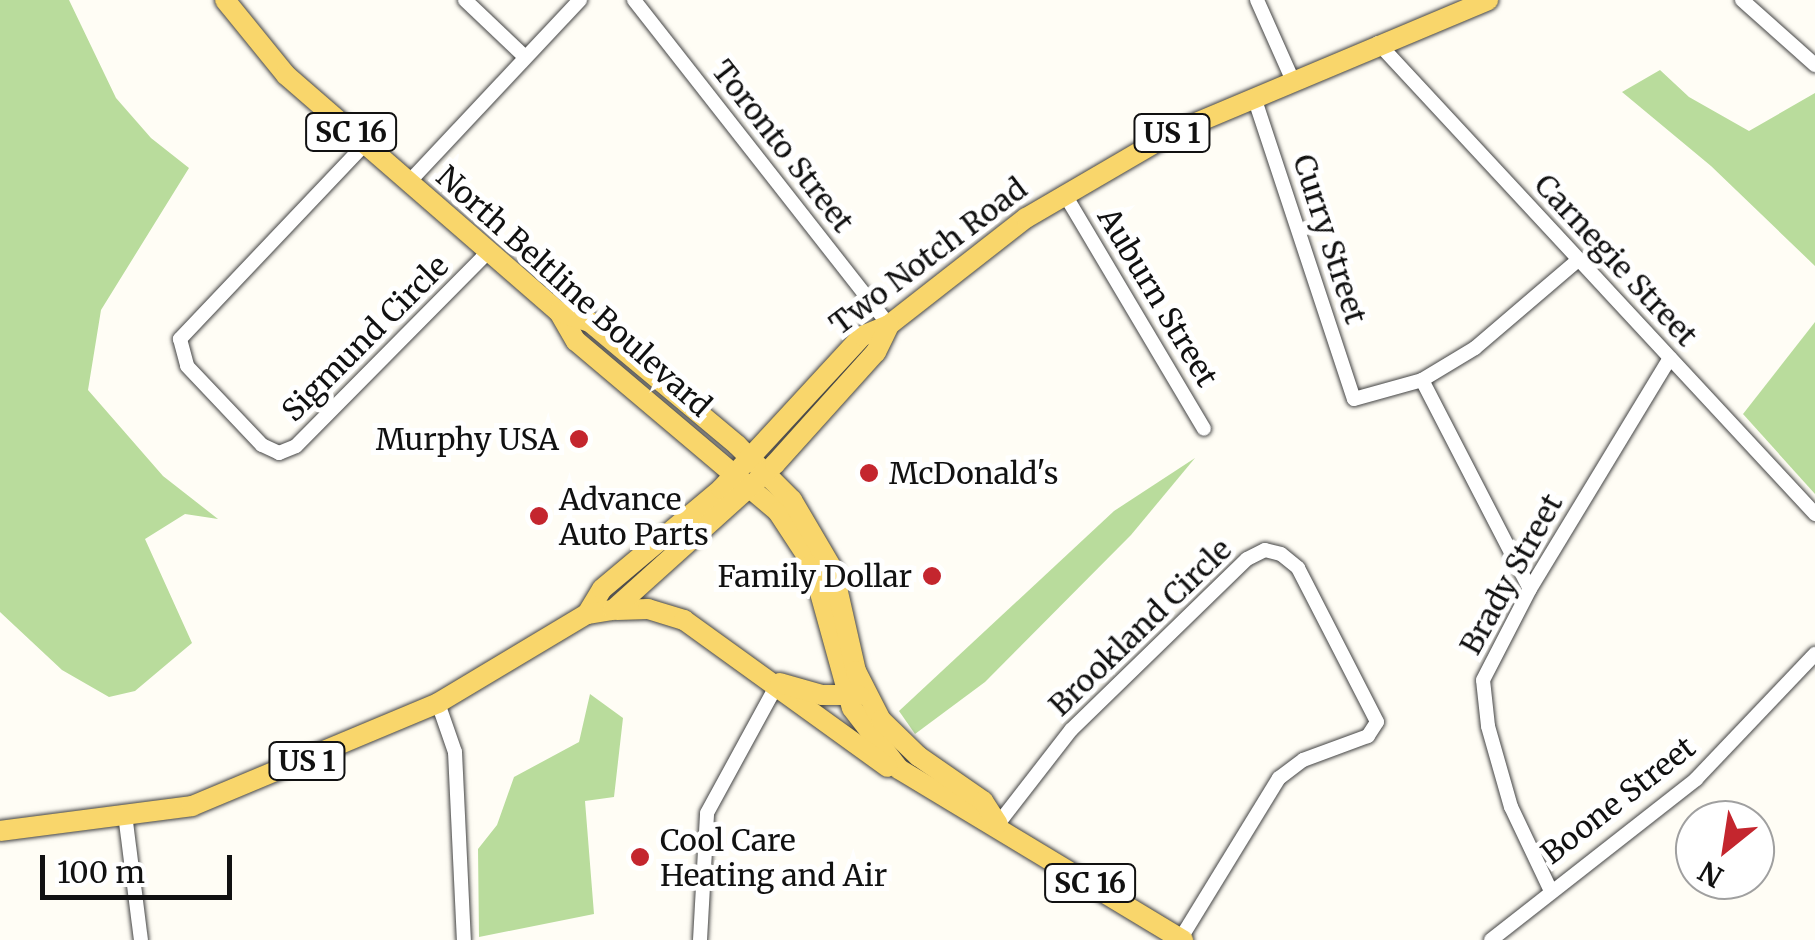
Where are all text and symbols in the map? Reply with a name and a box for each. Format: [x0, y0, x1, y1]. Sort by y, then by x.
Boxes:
street label: Toronto Street [705, 53, 861, 239]
road number: SC 16 [304, 109, 398, 155]
road number: US 1 [1132, 110, 1212, 156]
street label: Curry Street [1286, 150, 1374, 328]
street label: North Beltline Boulevard [429, 158, 719, 424]
street label: Carnegie Street [1527, 167, 1705, 353]
street label: Two Notch Road [822, 170, 1034, 342]
street label: Auburn Street [1091, 201, 1225, 393]
street label: Sigmund Circle [275, 248, 455, 428]
place label: Murphy USA [376, 421, 559, 457]
marker: Murphy USA [568, 428, 590, 450]
place label: McDonald's [889, 455, 1058, 491]
marker: McDonald's [858, 462, 880, 484]
place label: Advance Auto Parts [559, 481, 709, 552]
street label: Brady Street [1452, 488, 1570, 660]
marker: Advance Auto Parts [528, 505, 550, 527]
street label: Brookland Circle [1041, 531, 1239, 723]
place label: Family Dollar [718, 558, 912, 594]
marker: Family Dollar [921, 565, 943, 587]
street label: Boone Street [1534, 729, 1702, 871]
road number: US 1 [267, 738, 347, 784]
north arrow [1675, 800, 1775, 900]
place label: Cool Care Heating and Air [660, 822, 887, 892]
scale bar [45, 835, 238, 897]
marker: Cool Care Heating and Air [629, 846, 651, 868]
text: 100 m [57, 853, 145, 891]
text: N [1692, 853, 1730, 895]
road number: SC 16 [1042, 860, 1138, 906]

